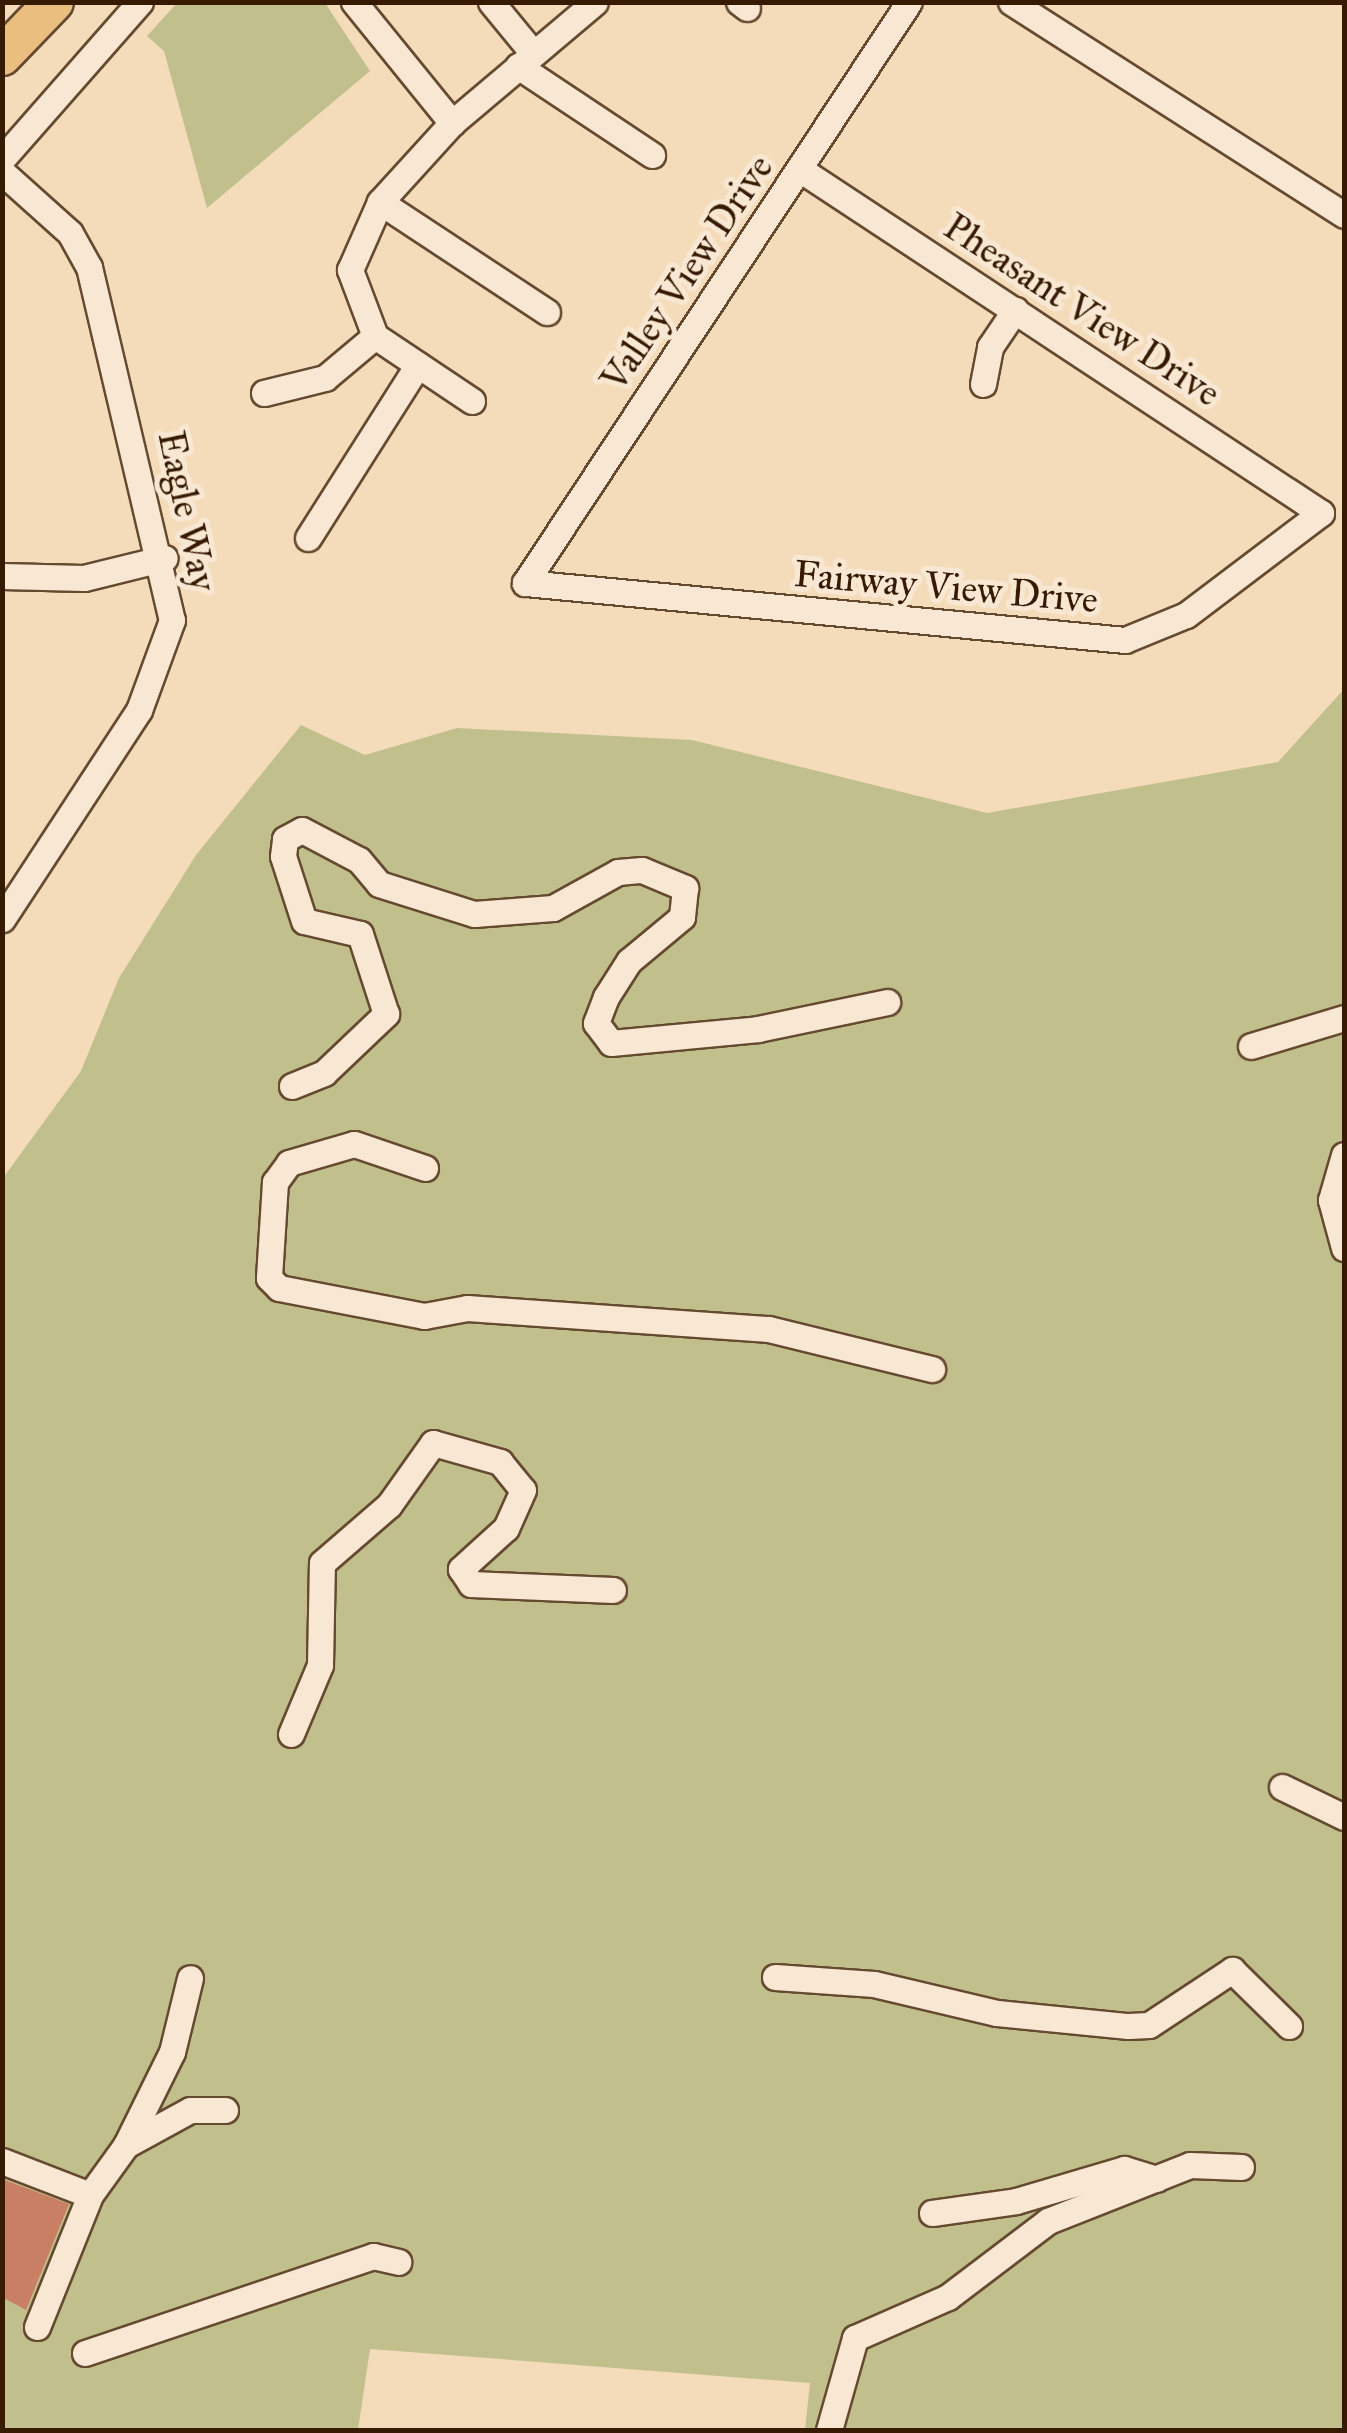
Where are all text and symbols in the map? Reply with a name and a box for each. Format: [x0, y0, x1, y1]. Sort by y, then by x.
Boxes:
street label: Valley View Drive [591, 146, 783, 400]
street label: Pheasant View Drive [935, 204, 1229, 416]
street label: Eagle Way [148, 427, 226, 595]
street label: Fairway View Drive [792, 551, 1100, 623]

